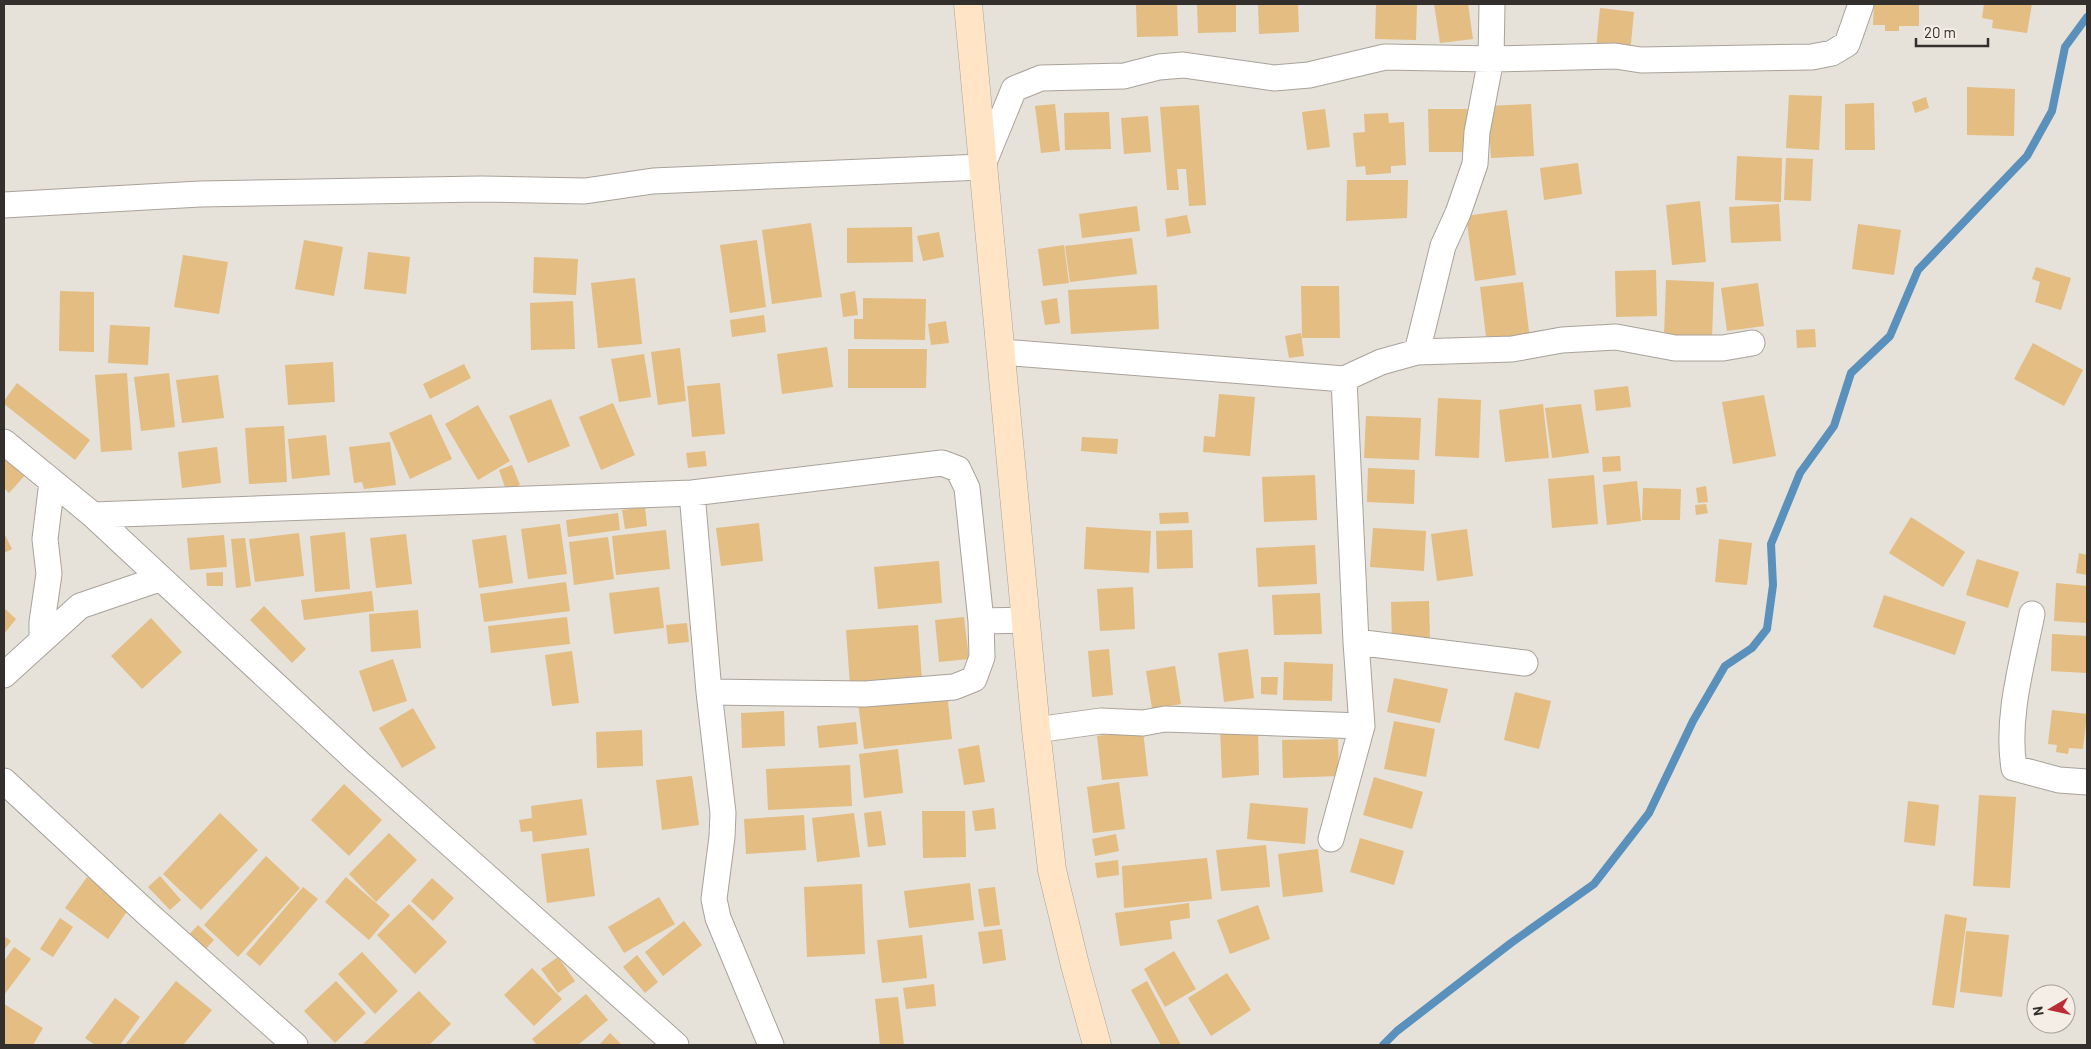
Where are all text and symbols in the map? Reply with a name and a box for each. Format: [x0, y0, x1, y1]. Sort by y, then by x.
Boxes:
scale bar [1916, 15, 1988, 47]
text: 20 m [1924, 23, 1956, 41]
north arrow [2026, 984, 2076, 1034]
text: N [2029, 1005, 2047, 1017]

